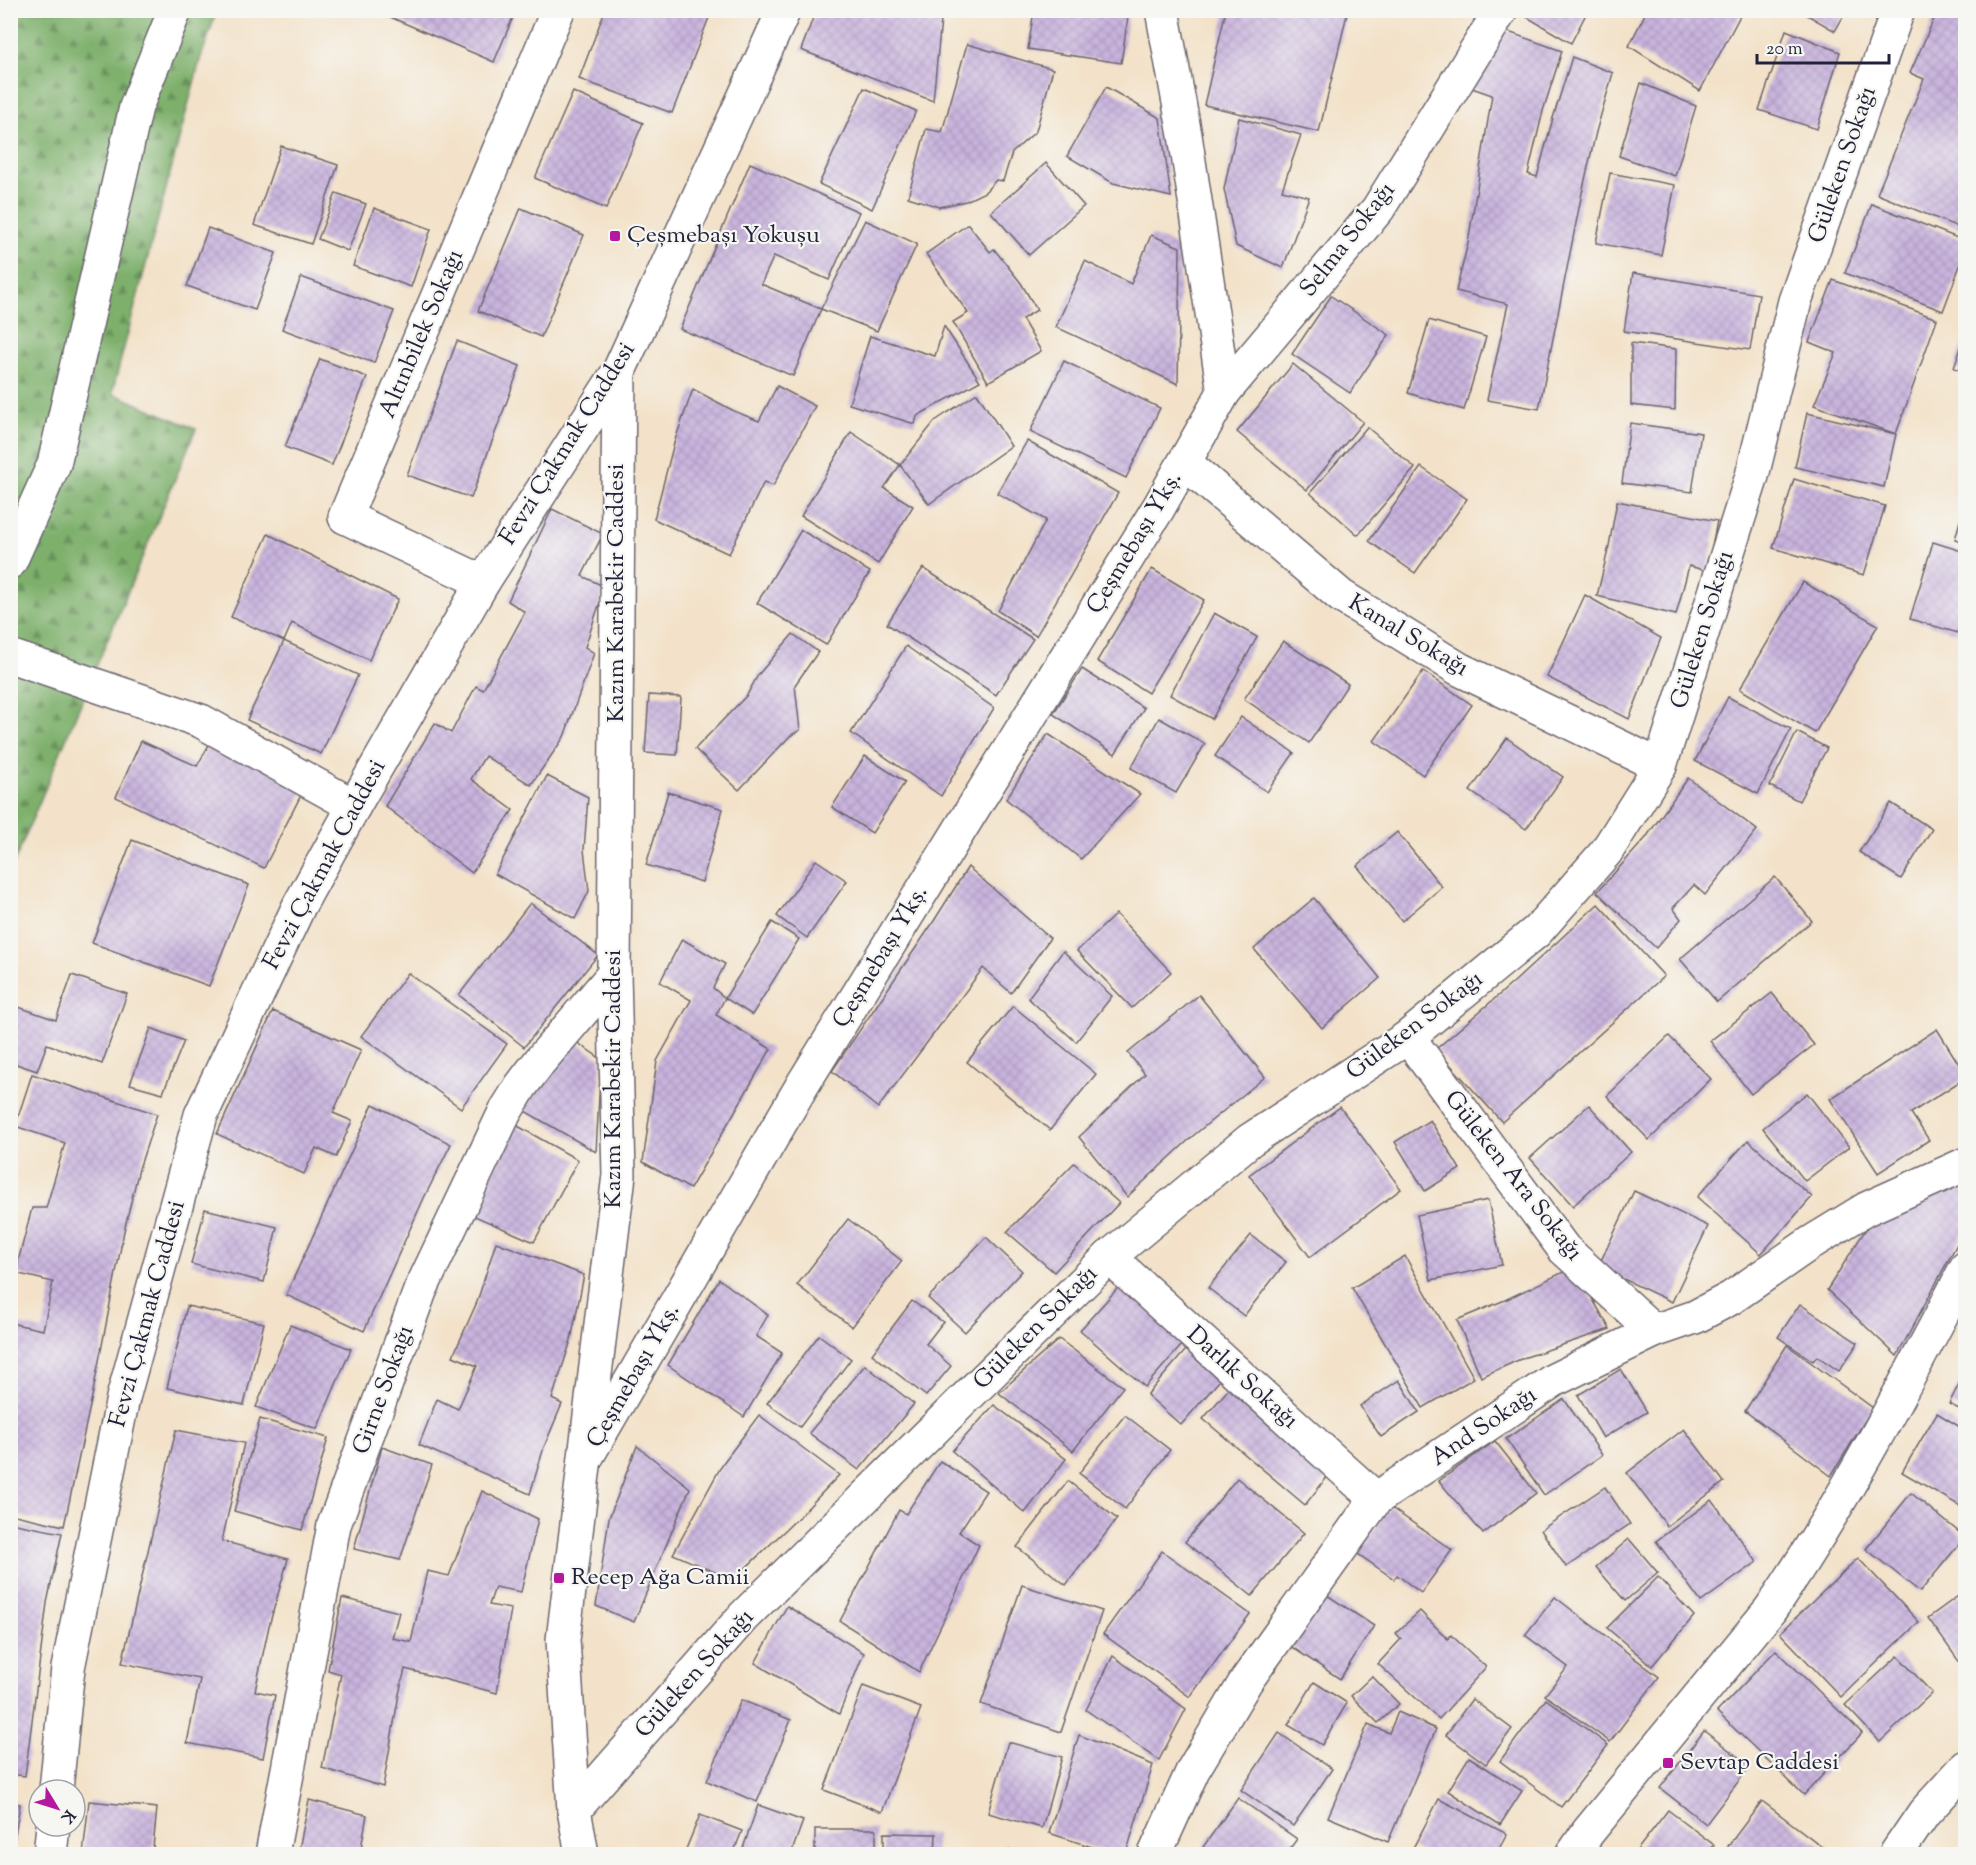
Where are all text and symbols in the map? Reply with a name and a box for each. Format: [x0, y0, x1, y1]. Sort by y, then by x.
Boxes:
scale bar [1757, 27, 1889, 65]
text: 20 m [1766, 37, 1803, 63]
street label: Güleken Sokağı [1800, 82, 1886, 248]
street label: Selma Sokağı [1292, 175, 1404, 305]
place label: Çeşmebaşı Yokuşu [627, 219, 820, 253]
marker: Çeşmebaşı Yokuşu [608, 229, 622, 243]
street label: Altınbilek Sokağı [371, 244, 473, 424]
street label: Fevzi Çakmak Caddesi [492, 336, 644, 552]
street label: Kazım Karabekir Caddesi [600, 463, 634, 723]
street label: Çeşmebaşı Ykş. [1079, 465, 1191, 621]
street label: Güleken Sokağı [1663, 547, 1743, 713]
street label: Kanal Sokağı [1341, 587, 1475, 685]
street label: Fevzi Çakmak Caddesi [255, 754, 395, 976]
street label: Çeşmebaşı Ykş. [825, 879, 937, 1035]
street label: Kazım Karabekir Caddesi [597, 949, 631, 1209]
street label: Güleken Sokağı [1339, 963, 1491, 1089]
street label: Güleken Ara Sokağı [1436, 1084, 1591, 1269]
street label: Fevzi Çakmak Caddesi [101, 1197, 195, 1431]
street label: Güleken Sokağı [966, 1258, 1106, 1398]
street label: Çeşmebaşı Ykş. [579, 1298, 689, 1454]
street label: Darlık Sokağı [1179, 1319, 1306, 1438]
street label: Girne Sokağı [345, 1320, 423, 1459]
street label: And Sokağı [1424, 1379, 1544, 1475]
place label: Recep Ağa Camii [571, 1561, 750, 1595]
marker: Recep Ağa Camii [552, 1571, 566, 1585]
street label: Güleken Sokağı [628, 1602, 763, 1746]
place label: Sevtap Caddesi [1680, 1746, 1839, 1780]
marker: Sevtap Caddesi [1661, 1756, 1675, 1770]
north arrow [27, 1778, 87, 1838]
text: K [54, 1804, 79, 1828]

